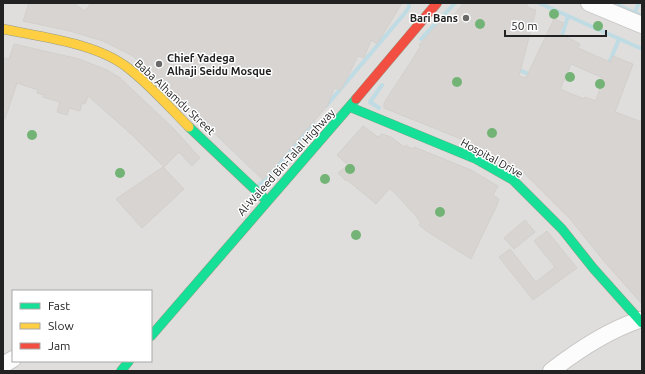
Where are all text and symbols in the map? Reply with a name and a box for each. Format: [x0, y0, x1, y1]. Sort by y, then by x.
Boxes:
place label: Bari Bans [410, 12, 458, 24]
scale bar [505, 12, 606, 38]
marker: Bari Bans [461, 13, 471, 23]
text: 50 m [511, 19, 538, 32]
place label: Chief Yadega Alhaji Seidu Mosque [167, 52, 272, 77]
street label: Baba Alhamdu Street [133, 57, 218, 138]
marker: Chief Yadega Alhaji Seidu Mosque [154, 59, 164, 69]
street label: Al-Waleed Bin-Talal Highway [235, 106, 337, 218]
street label: Hospital Drive [459, 136, 525, 180]
legend [12, 290, 152, 362]
text: Fast [48, 299, 70, 312]
text: Slow [48, 319, 74, 332]
text: Jam [48, 339, 70, 352]

